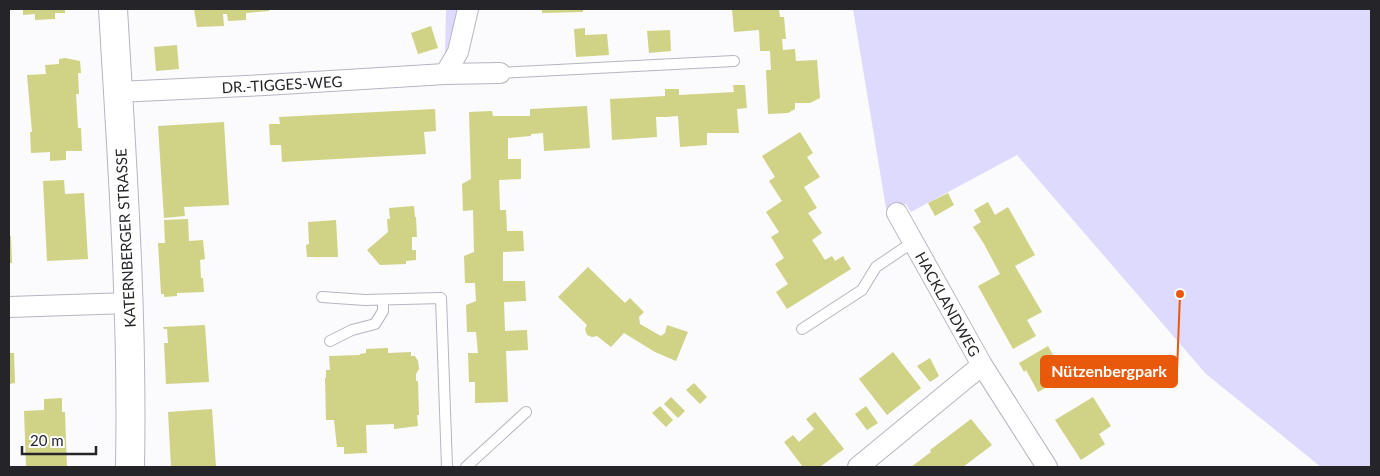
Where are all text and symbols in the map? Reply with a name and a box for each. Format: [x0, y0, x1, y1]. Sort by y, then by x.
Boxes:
street label: DR.-TIGGES-WEG [221, 72, 343, 96]
street label: KATERNBERGER STRASSE [111, 148, 139, 328]
street label: HACKLANDWEG [912, 249, 984, 359]
callout: Nützenbergpark [1041, 356, 1177, 387]
text: Nützenbergpark [1051, 361, 1167, 380]
scale bar [22, 424, 96, 456]
text: 20 m [30, 431, 64, 449]

